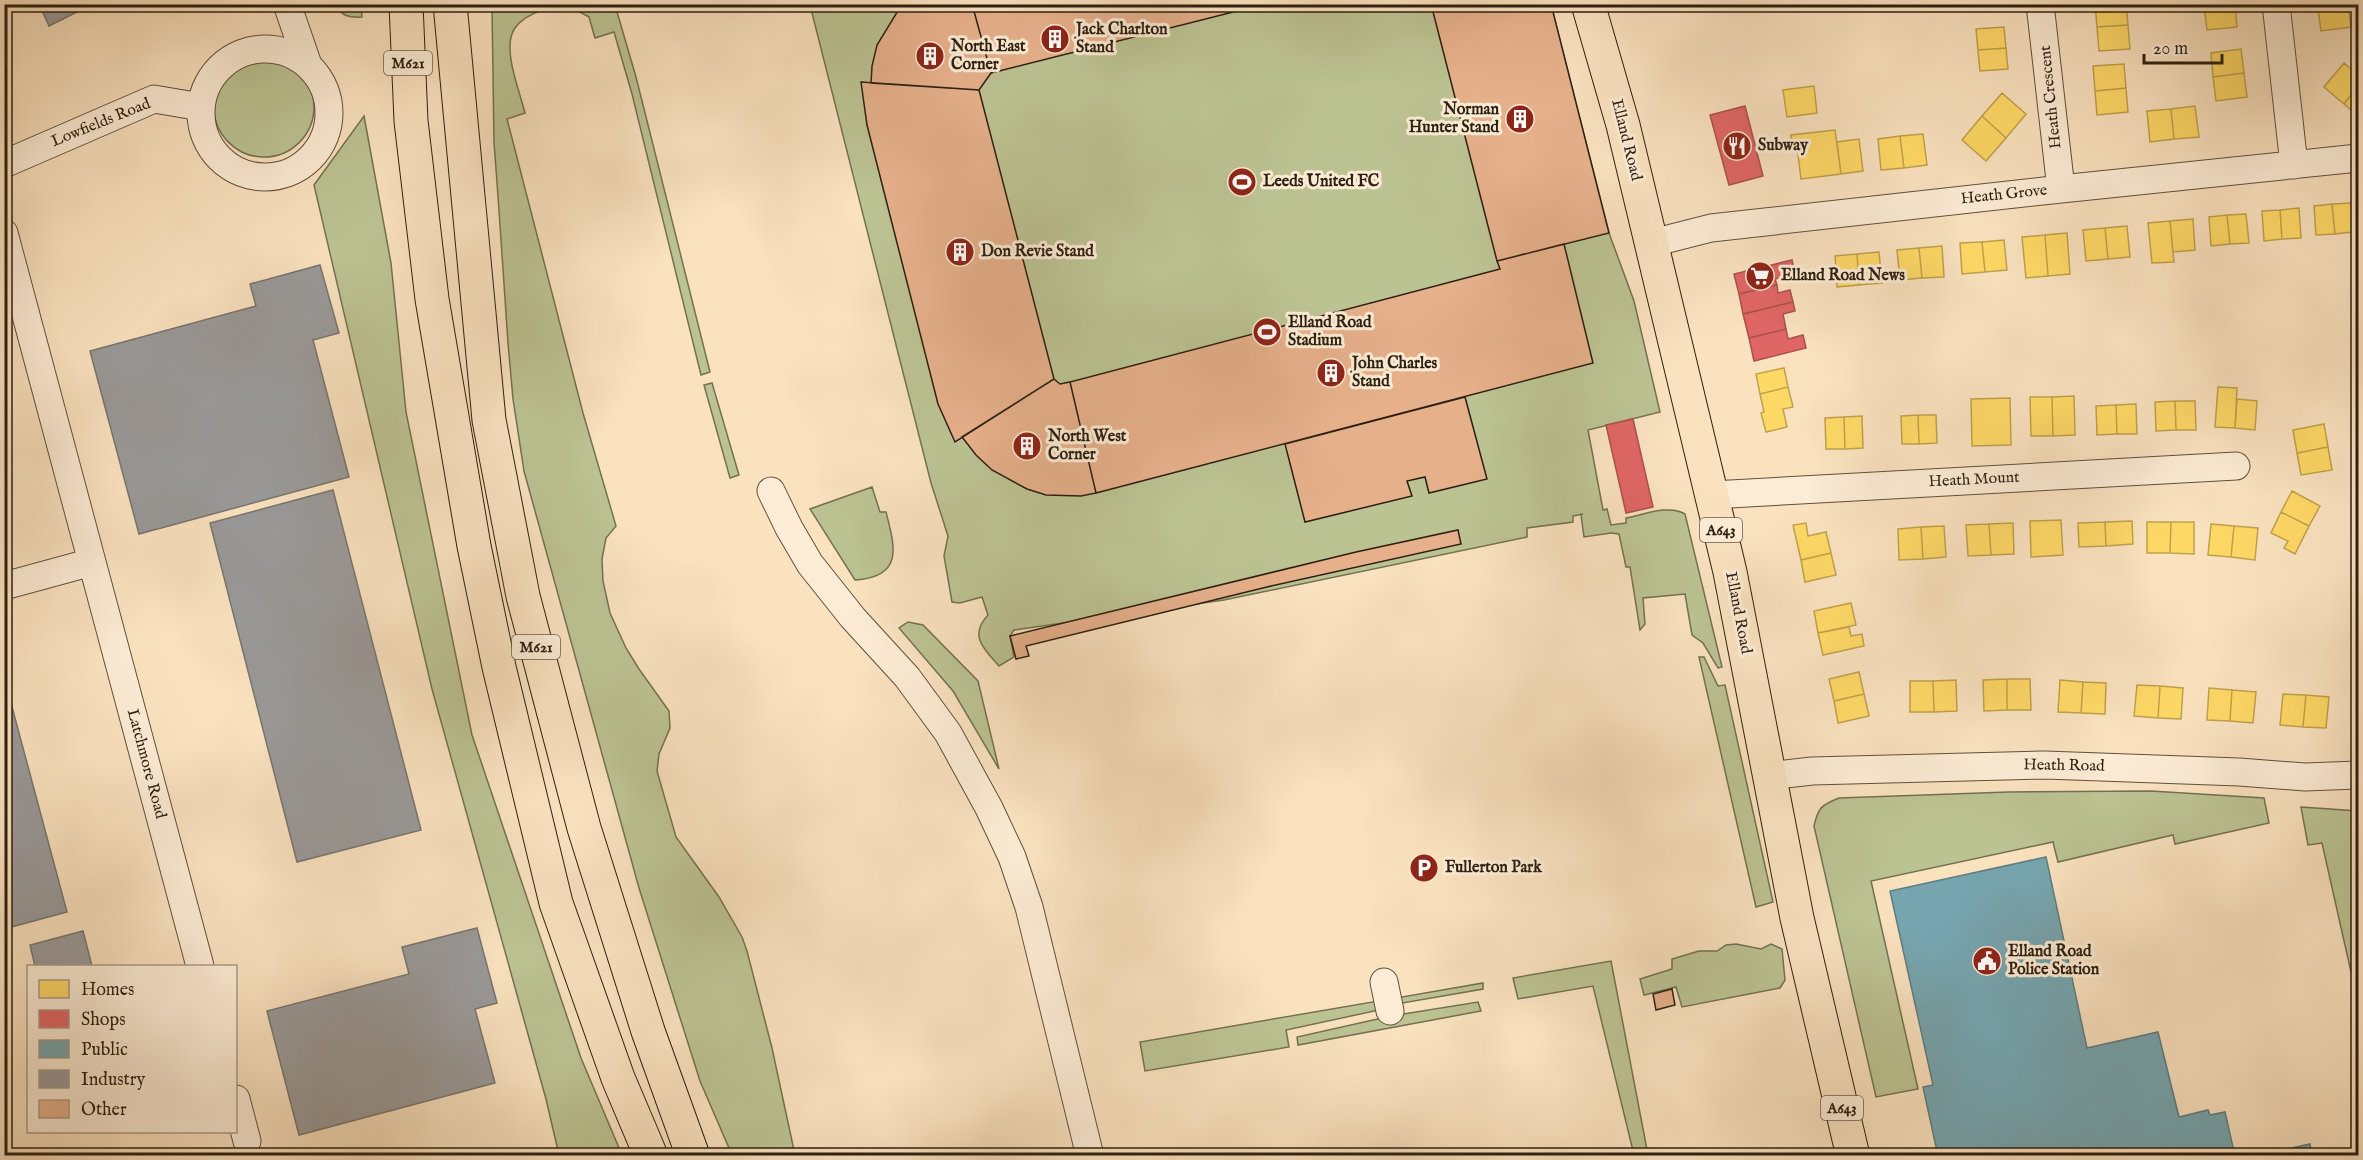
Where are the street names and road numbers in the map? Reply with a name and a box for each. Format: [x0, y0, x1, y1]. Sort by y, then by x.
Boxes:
street label: Heath Crescent [2036, 44, 2066, 150]
road number: M621 [384, 51, 432, 75]
street label: Lowfields Road [48, 94, 154, 152]
street label: Elland Road [1606, 97, 1646, 183]
street label: Heath Grove [1960, 181, 2048, 209]
street label: Heath Mount [1928, 468, 2020, 492]
road number: A643 [1700, 518, 1742, 542]
street label: Elland Road [1720, 570, 1756, 656]
road number: M621 [512, 635, 560, 659]
street label: Latchmore Road [122, 707, 170, 822]
street label: Heath Road [2023, 755, 2105, 777]
road number: A643 [1821, 1096, 1863, 1120]

